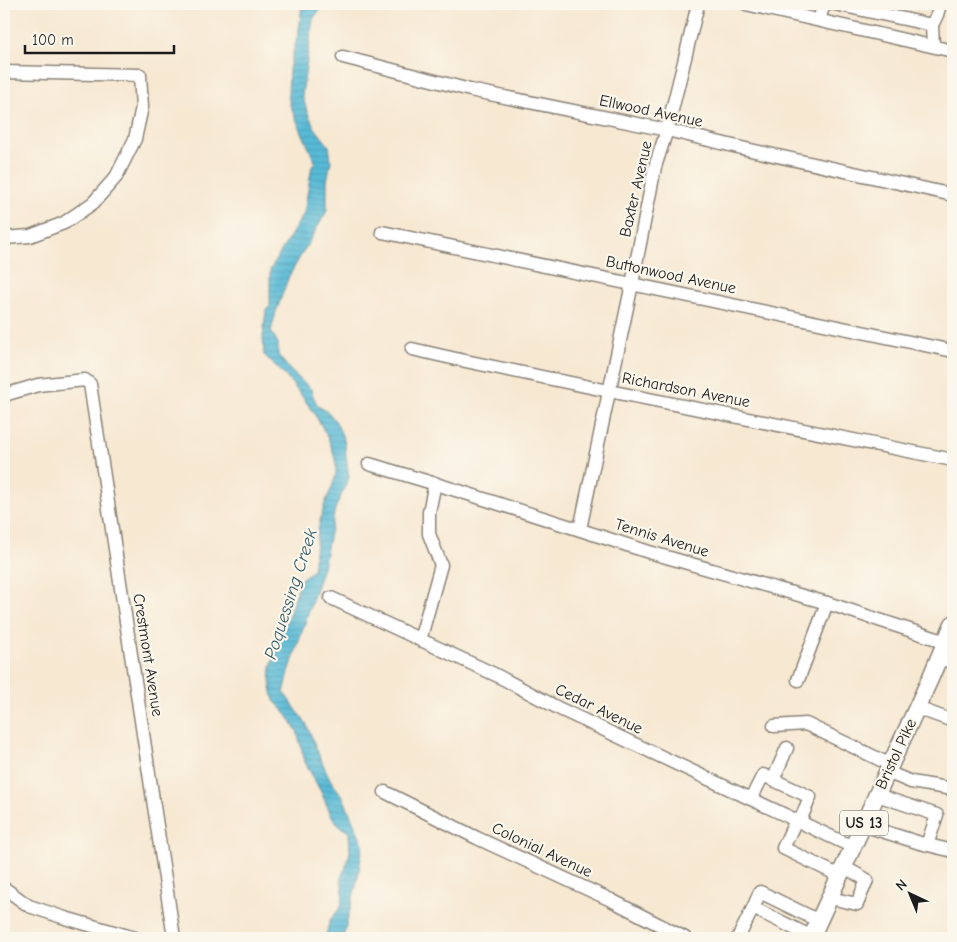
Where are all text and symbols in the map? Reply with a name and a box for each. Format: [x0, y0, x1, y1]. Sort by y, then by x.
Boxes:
scale bar [25, 22, 174, 54]
text: 100 m [32, 31, 74, 49]
street label: Ellwood Avenue [598, 91, 704, 131]
street label: Baxter Avenue [616, 139, 656, 239]
street label: Buttonwood Avenue [604, 252, 738, 298]
street label: Richardson Avenue [620, 369, 752, 411]
street label: Tennis Avenue [613, 515, 711, 561]
water label: Poquessing Creek [260, 526, 322, 662]
street label: Crestmont Avenue [129, 592, 167, 718]
street label: Cedar Avenue [552, 680, 646, 738]
street label: Bristol Pike [872, 716, 920, 792]
road number: US 13 [840, 810, 888, 836]
street label: Colonial Avenue [489, 819, 595, 881]
north arrow [884, 870, 934, 920]
text: N [892, 876, 911, 894]

